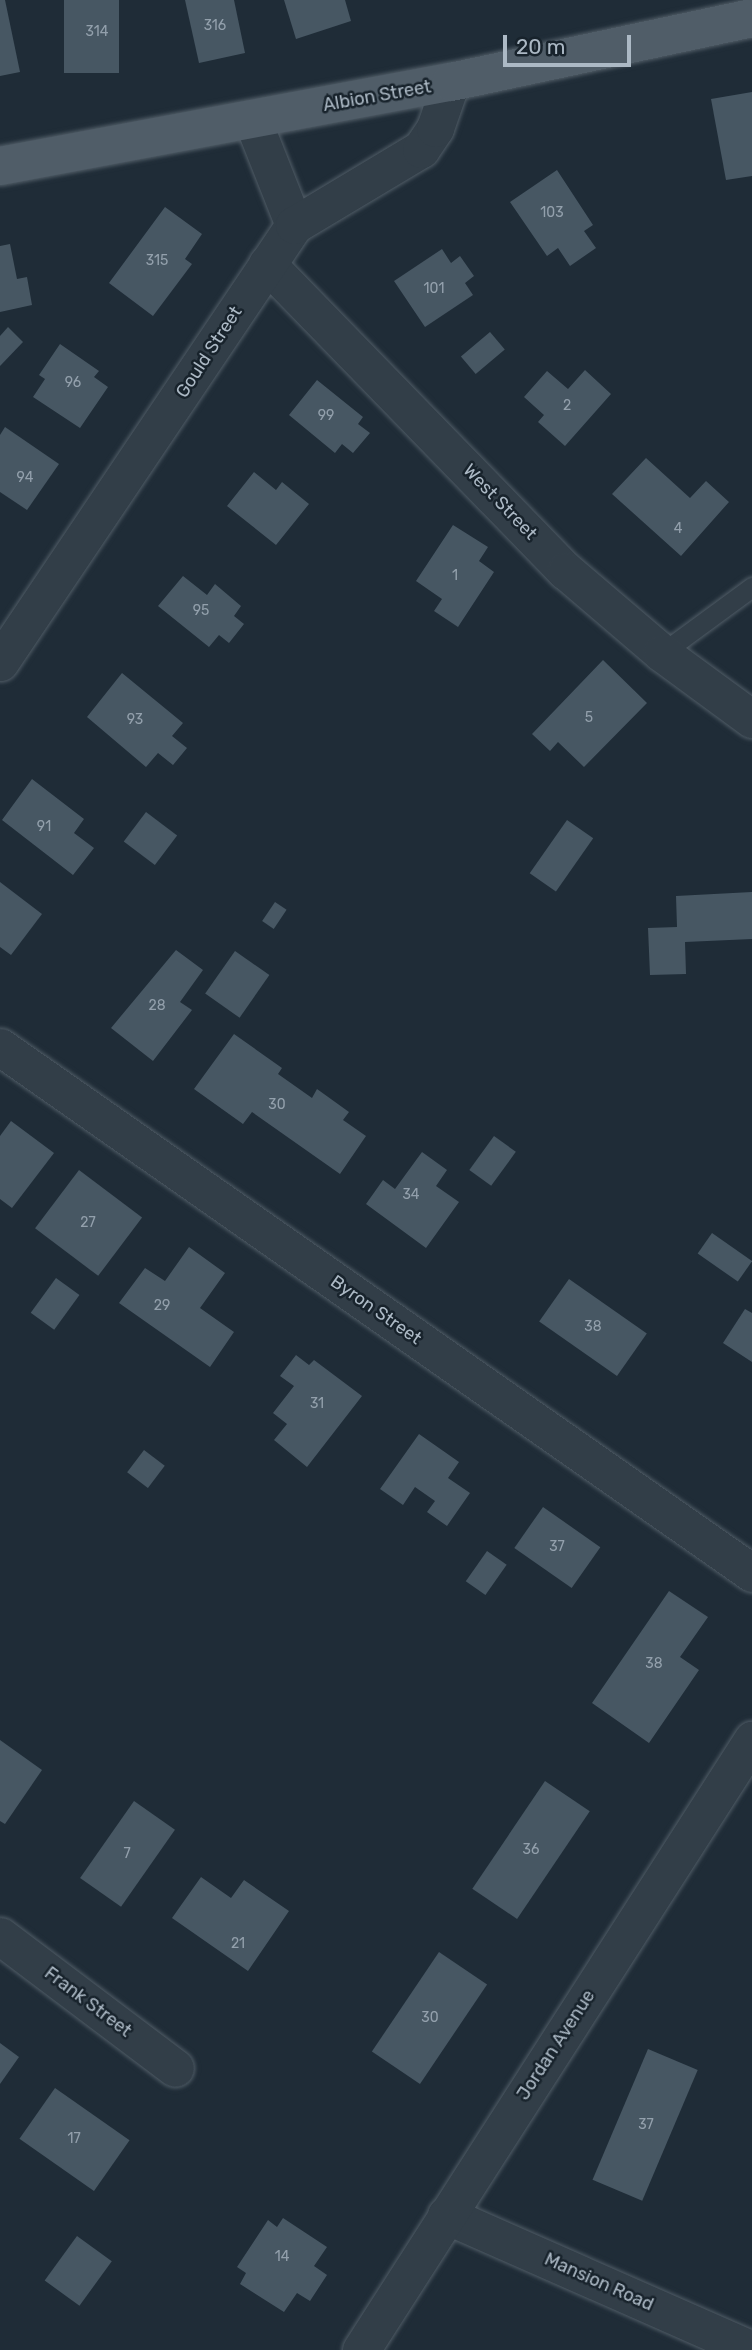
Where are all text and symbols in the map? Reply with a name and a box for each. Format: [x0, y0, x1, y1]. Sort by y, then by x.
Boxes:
house number: 316 [204, 18, 226, 34]
scale bar [507, 21, 635, 65]
house number: 314 [86, 24, 108, 40]
text: 20 m [516, 34, 565, 59]
street label: Albion Street [321, 76, 433, 116]
house number: 103 [540, 205, 564, 221]
house number: 315 [146, 253, 168, 269]
house number: 101 [424, 281, 444, 297]
street label: Gould Street [171, 302, 247, 402]
house number: 96 [65, 375, 81, 391]
house number: 2 [563, 398, 571, 414]
house number: 99 [318, 408, 334, 424]
street label: West Street [459, 460, 541, 544]
house number: 94 [17, 470, 33, 486]
house number: 4 [674, 521, 682, 537]
house number: 1 [452, 568, 458, 584]
house number: 95 [193, 603, 209, 619]
house number: 5 [585, 710, 593, 726]
house number: 93 [127, 712, 143, 728]
house number: 91 [37, 819, 51, 835]
house number: 28 [148, 998, 166, 1014]
house number: 30 [268, 1097, 286, 1113]
house number: 34 [402, 1187, 420, 1203]
house number: 27 [80, 1215, 96, 1231]
street label: Byron Street [326, 1271, 426, 1349]
house number: 29 [154, 1298, 170, 1314]
house number: 38 [584, 1319, 602, 1335]
house number: 31 [310, 1396, 324, 1412]
house number: 37 [549, 1539, 565, 1555]
house number: 38 [645, 1656, 663, 1672]
house number: 36 [523, 1842, 539, 1858]
house number: 7 [123, 1846, 131, 1862]
house number: 21 [231, 1936, 245, 1952]
street label: Frank Street [40, 1962, 136, 2042]
street label: Jordan Avenue [512, 1986, 600, 2104]
house number: 30 [421, 2010, 439, 2026]
house number: 37 [638, 2117, 654, 2133]
house number: 17 [67, 2131, 81, 2147]
street label: Mansion Road [541, 2248, 657, 2316]
house number: 14 [275, 2249, 289, 2265]

